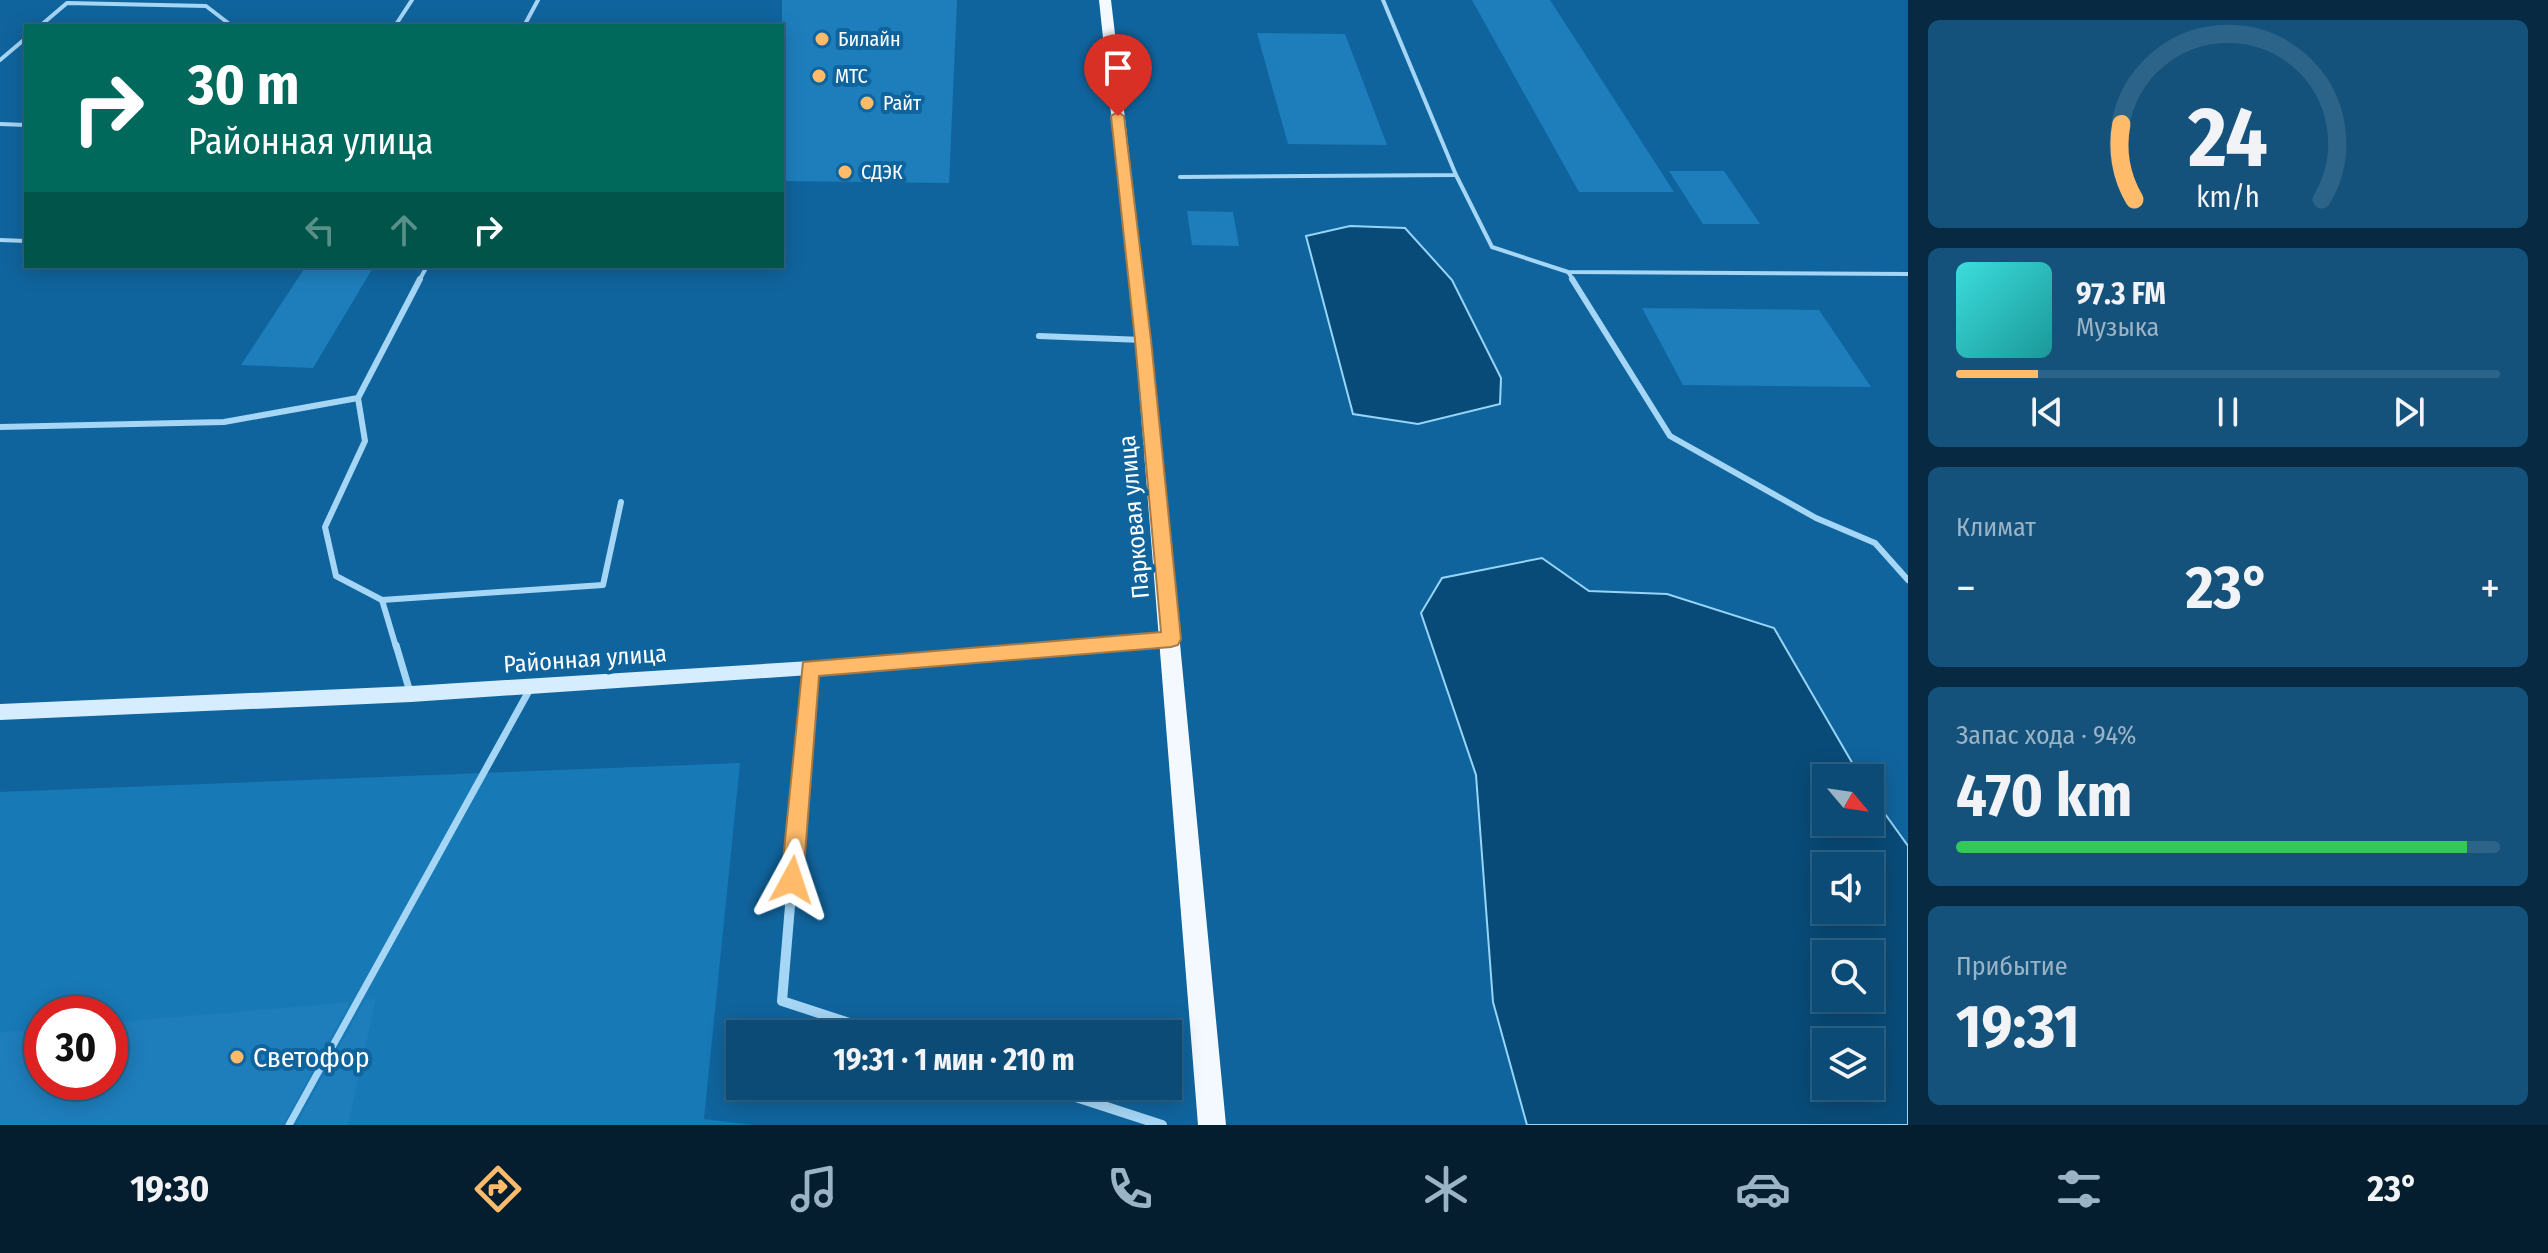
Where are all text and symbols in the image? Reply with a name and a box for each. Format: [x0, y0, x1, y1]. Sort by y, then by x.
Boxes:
place label: Билайн [838, 27, 901, 51]
marker: Билайн [813, 30, 831, 48]
pin [1084, 34, 1152, 116]
icon: arrive [1096, 46, 1140, 90]
text: 30 m [188, 52, 299, 119]
icon: right [56, 56, 160, 160]
place label: МТС [835, 64, 868, 88]
marker: МТС [810, 67, 828, 85]
text: 24 [2187, 88, 2268, 188]
place label: Райт [883, 91, 922, 115]
marker: Райт [858, 94, 876, 112]
text: Районная улица [188, 120, 433, 164]
place label: СДЭК [861, 160, 903, 184]
marker: СДЭК [836, 163, 854, 181]
text: km/h [2196, 180, 2260, 215]
icon: left [298, 208, 342, 252]
icon: ahead [382, 208, 426, 252]
icon: right [466, 208, 510, 252]
text: 97.3 FM [2076, 276, 2166, 312]
text: Музыка [2076, 312, 2159, 343]
icon: previous [2025, 390, 2069, 434]
icon: pause [2206, 390, 2250, 434]
icon: next [2387, 390, 2431, 434]
street label: Парковая улица [1113, 434, 1155, 600]
text: Климат [1956, 512, 2036, 543]
text: 23° [2186, 552, 2270, 624]
text: − [1956, 562, 1976, 615]
text: + [2480, 562, 2500, 615]
street label: Районная улица [502, 639, 668, 679]
text: Запас хода · 94% [1956, 720, 2136, 751]
text: 470 km [1956, 760, 2132, 832]
north arrow [1812, 764, 1884, 836]
map controls [1812, 764, 1884, 1100]
position arrow [750, 838, 834, 922]
button: sound [1812, 852, 1884, 924]
button: search [1812, 940, 1884, 1012]
text: Прибытие [1956, 951, 2068, 982]
text: 19:31 [1956, 991, 2080, 1063]
speed limit sign: 30 [24, 996, 128, 1100]
button: layers [1812, 1028, 1884, 1100]
place label: Светофор [253, 1041, 370, 1074]
text: 19:31 · 1 мин · 210 m [833, 1042, 1075, 1078]
marker: Светофор [228, 1048, 246, 1066]
icon: directions [470, 1161, 526, 1217]
icon: music [786, 1161, 842, 1217]
icon: phone [1102, 1161, 1158, 1217]
icon: climate [1418, 1161, 1474, 1217]
icon: car [1735, 1161, 1791, 1217]
icon: filters [2051, 1161, 2107, 1217]
text: 19:30 [130, 1167, 209, 1211]
text: 23° [2367, 1167, 2418, 1211]

